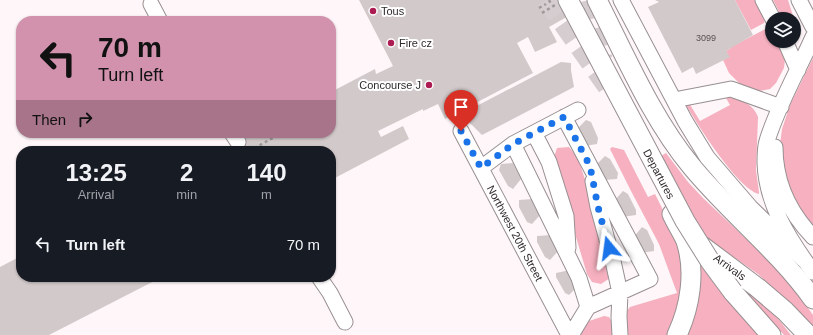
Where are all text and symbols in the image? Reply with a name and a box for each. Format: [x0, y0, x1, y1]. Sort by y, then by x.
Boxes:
place label: Tous [381, 5, 405, 17]
marker: Tous [368, 6, 378, 16]
map controls [765, 12, 801, 48]
button: layers [765, 12, 801, 48]
icon: left [32, 32, 84, 84]
text: 70 m [98, 32, 162, 63]
house number: 3099 [696, 33, 716, 43]
place label: Fire cz [399, 37, 432, 49]
marker: Fire cz [386, 38, 396, 48]
text: Turn left [98, 65, 163, 85]
place label: Concourse J [359, 79, 421, 91]
marker: Concourse J [424, 80, 434, 90]
pin [444, 90, 478, 131]
icon: arrive [450, 96, 472, 118]
icon: right [74, 108, 96, 130]
text: Then [32, 111, 66, 128]
street label: Departures [641, 147, 677, 201]
text: 13:25 [65, 159, 127, 186]
text: 2 [180, 159, 193, 186]
text: 140 [247, 159, 287, 186]
street label: Northwest 20th Street [485, 183, 545, 283]
text: Arrival [78, 187, 115, 202]
text: min [176, 187, 197, 202]
text: m [261, 187, 272, 202]
position arrow [588, 227, 630, 269]
icon: left [32, 233, 54, 255]
text: Turn left [66, 236, 125, 253]
text: 70 m [287, 236, 320, 253]
street label: Arrivals [712, 251, 749, 283]

